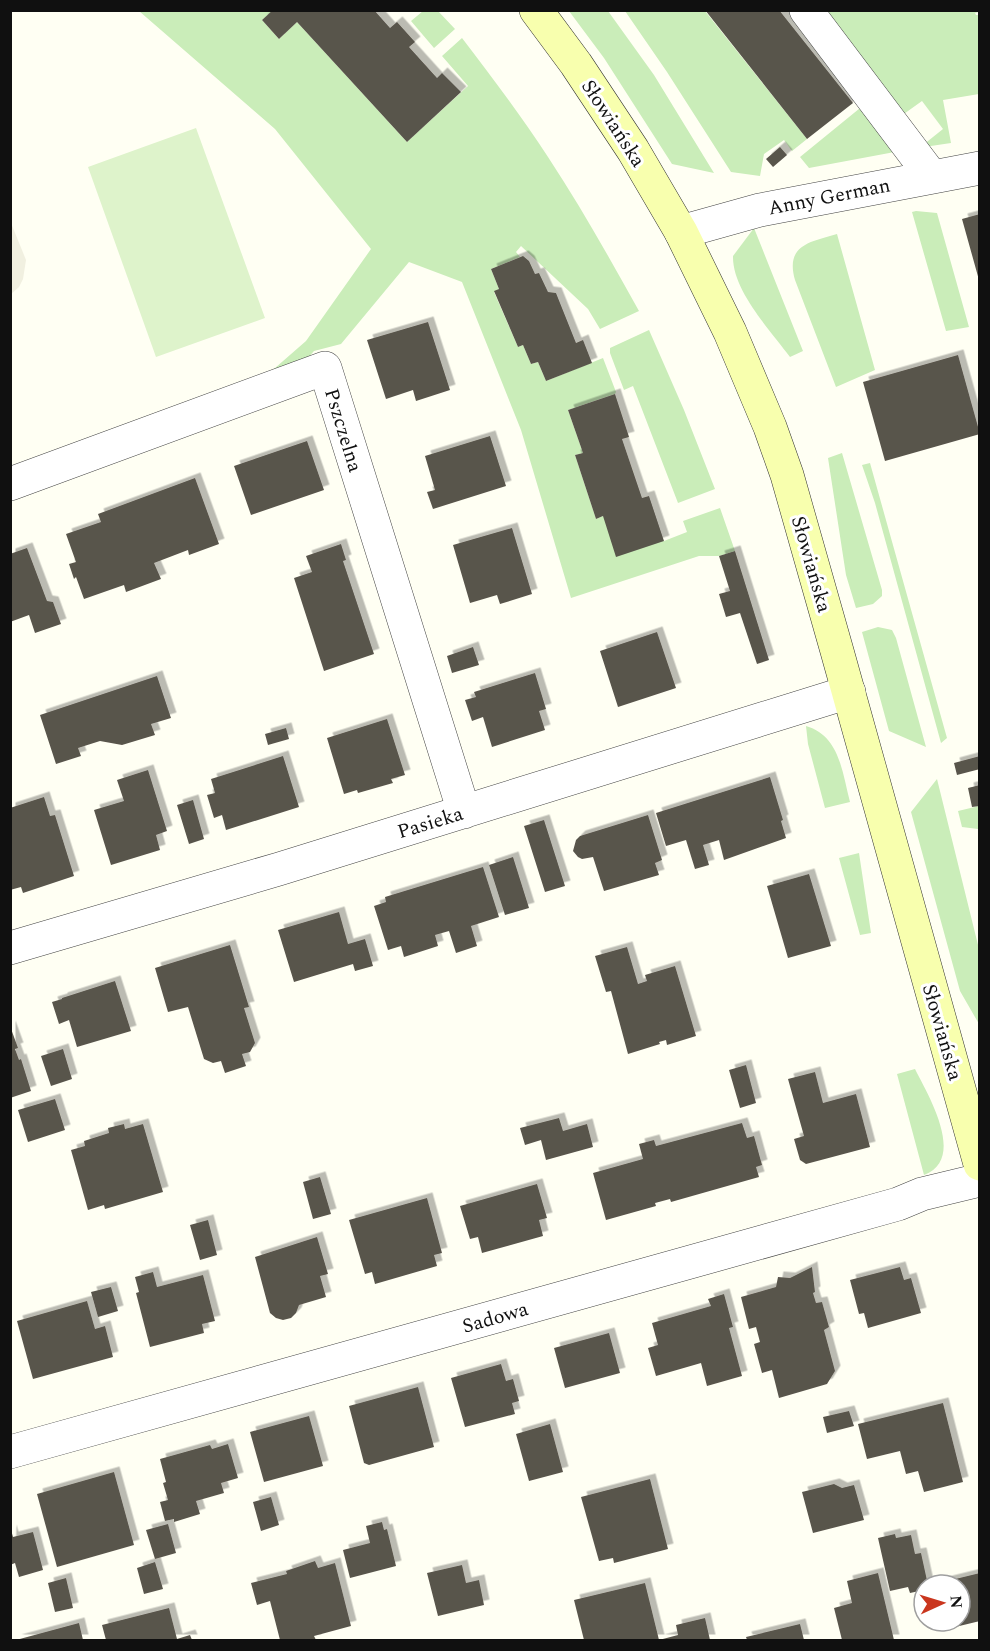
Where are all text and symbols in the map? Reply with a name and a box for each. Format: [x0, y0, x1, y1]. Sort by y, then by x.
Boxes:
street label: Słowiańska [574, 74, 653, 174]
street label: Anny German [765, 170, 893, 224]
street label: Pszczelna [316, 385, 370, 476]
street label: Słowiańska [783, 512, 839, 616]
street label: Pasieka [394, 799, 467, 847]
street label: Słowiańska [914, 980, 970, 1084]
street label: Sadowa [459, 1294, 532, 1342]
north arrow [912, 1573, 972, 1633]
text: N [944, 1595, 968, 1609]

